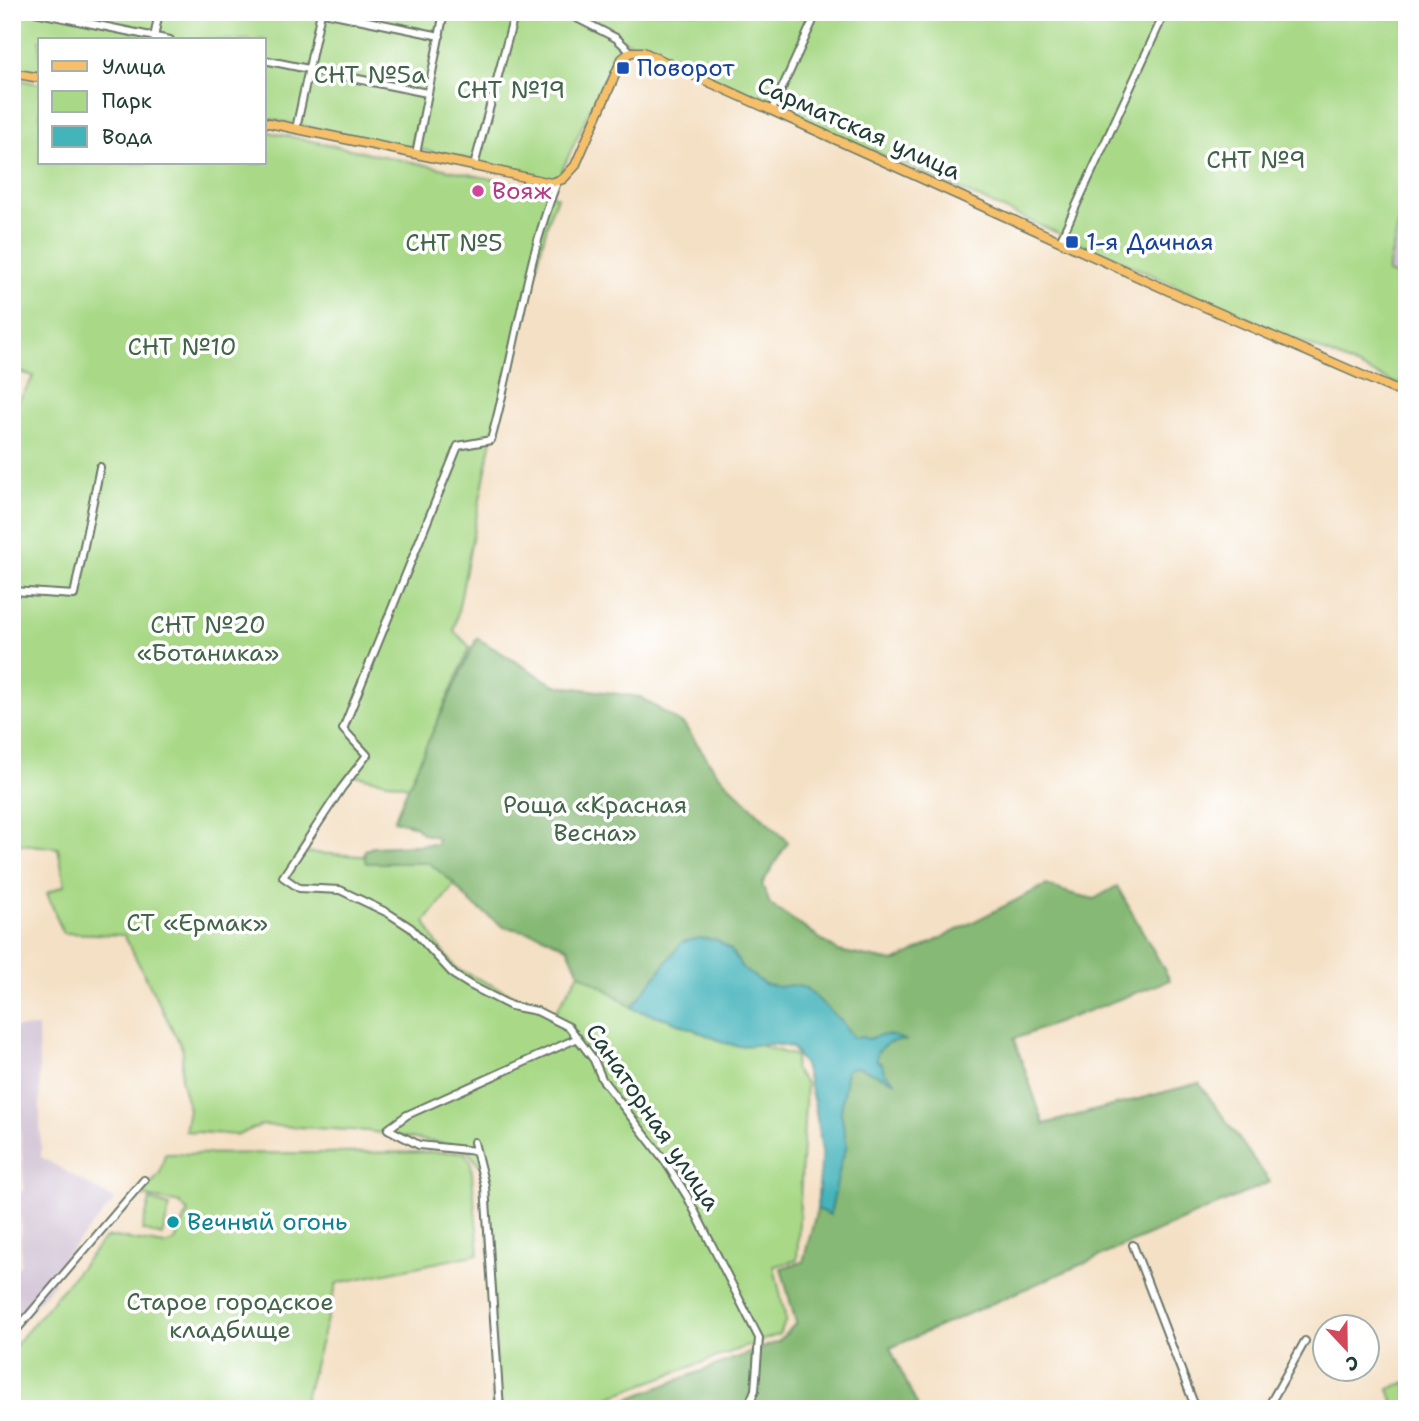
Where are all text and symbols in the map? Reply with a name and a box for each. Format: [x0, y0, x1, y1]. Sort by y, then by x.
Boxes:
legend [38, 38, 266, 164]
place label: Поворот [637, 52, 735, 84]
text: Улица [102, 53, 165, 81]
park label: СНТ №5а [314, 59, 426, 91]
marker: Поворот [615, 60, 631, 76]
street label: Сарматская улица [752, 69, 966, 187]
park label: СНТ №19 [457, 74, 565, 106]
text: Парк [102, 87, 152, 115]
text: Вода [102, 123, 152, 151]
park label: СНТ №9 [1206, 144, 1306, 176]
place label: Вояж [492, 175, 552, 207]
marker: Вояж [470, 183, 486, 199]
place label: 1-я Дачная [1086, 226, 1214, 258]
park label: СНТ №5 [405, 227, 503, 259]
marker: 1-я Дачная [1064, 234, 1080, 250]
park label: СНТ №10 [128, 331, 236, 363]
park label: СНТ №20 «Ботаника» [137, 609, 279, 669]
park label: Роща «Красная Весна» [503, 789, 687, 849]
park label: СТ «Ермак» [126, 907, 268, 939]
street label: Санаторная улица [578, 1017, 728, 1217]
place label: Вечный огонь [187, 1206, 347, 1238]
marker: Вечный огонь [165, 1214, 181, 1230]
park label: Старое городское кладбище [126, 1286, 334, 1346]
north arrow [1310, 1312, 1380, 1382]
text: С [1342, 1350, 1362, 1377]

